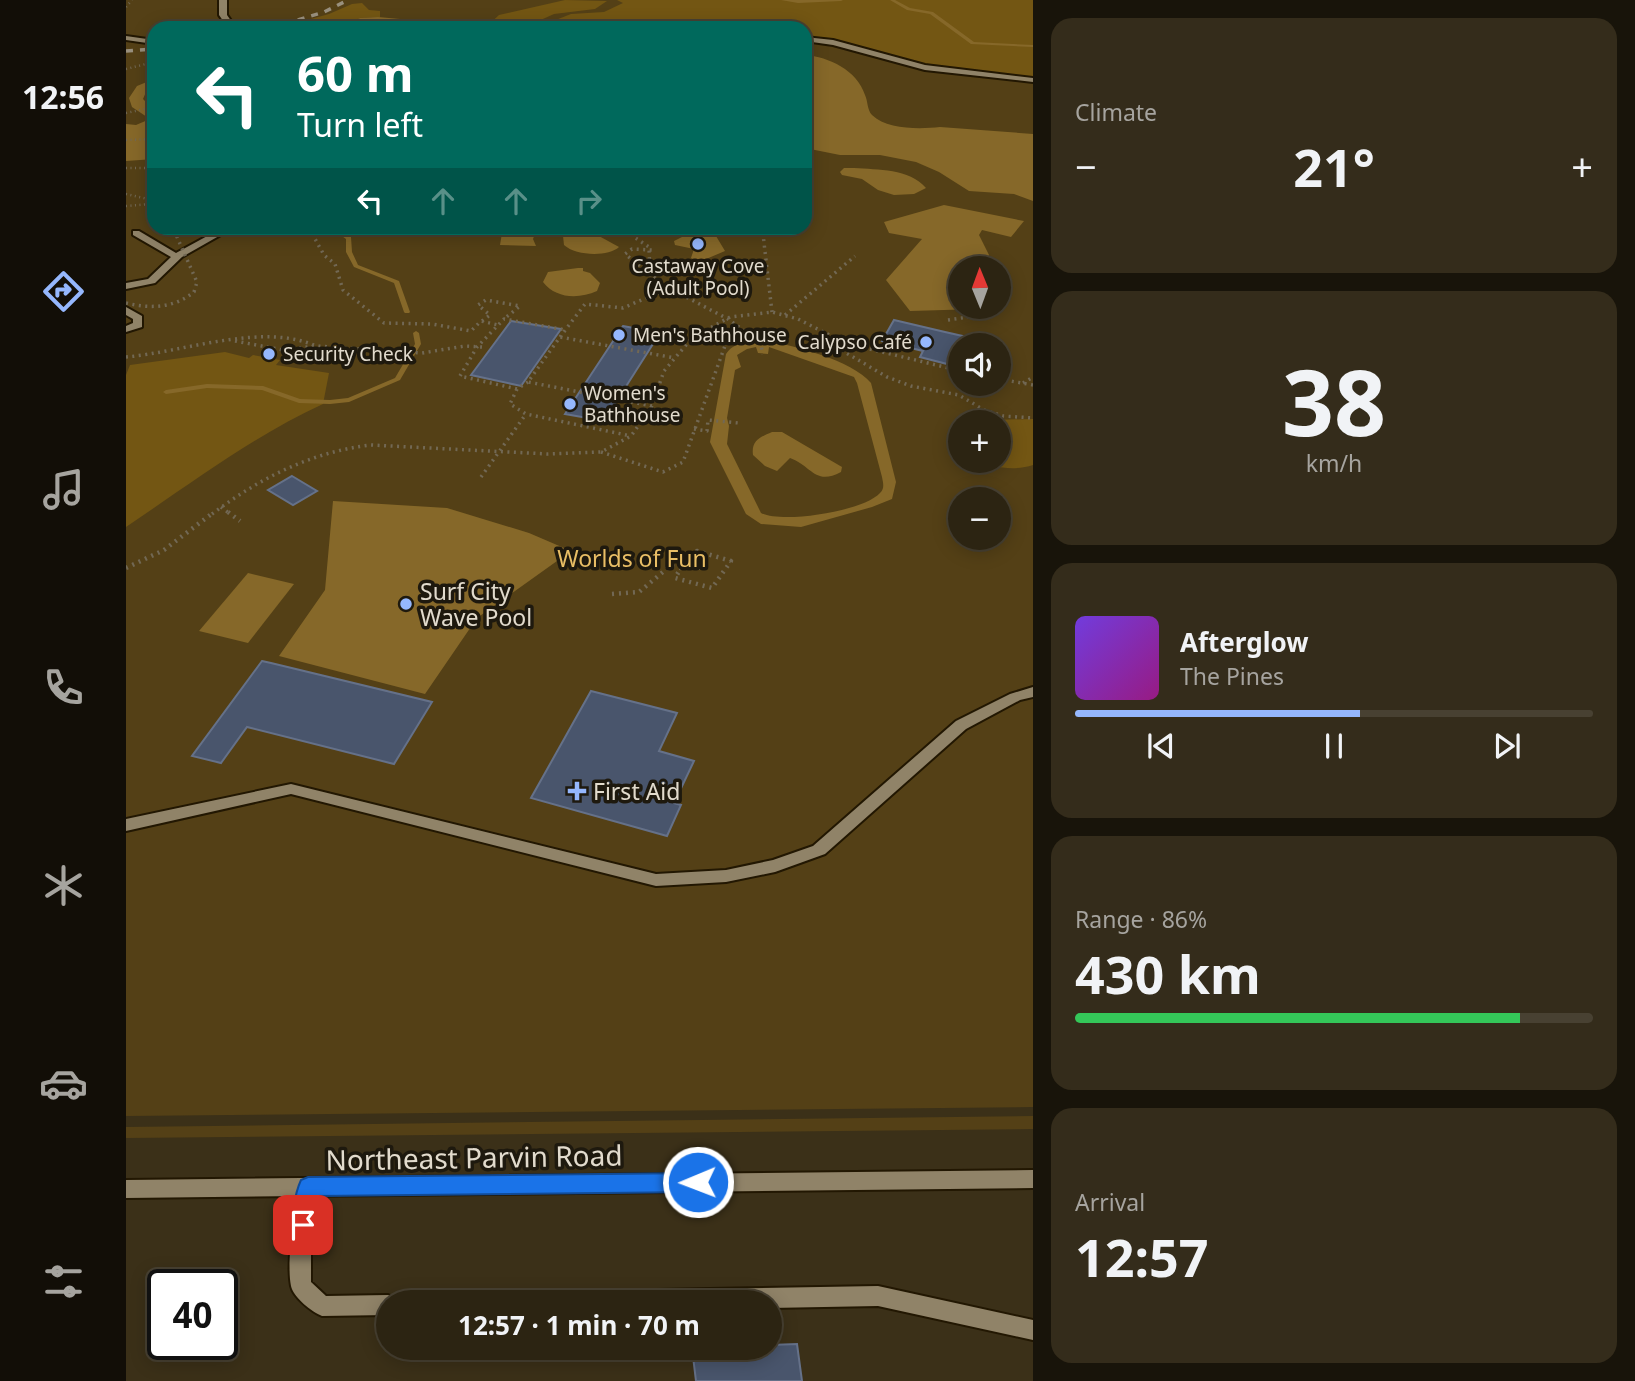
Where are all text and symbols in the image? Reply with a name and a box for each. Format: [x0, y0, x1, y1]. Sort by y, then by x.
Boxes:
text: 60 m [297, 40, 414, 106]
icon: left [182, 49, 273, 140]
text: 12:56 [22, 75, 104, 118]
text: Climate [1075, 96, 1157, 128]
text: Turn left [297, 103, 423, 146]
text: 21° [1293, 131, 1375, 202]
text: − [1075, 140, 1097, 192]
text: + [1571, 140, 1593, 192]
icon: left [351, 182, 389, 220]
icon: ahead [424, 182, 462, 220]
icon: ahead [497, 182, 535, 220]
icon: right [570, 182, 608, 220]
marker: Castaway Cove (Adult Pool) [690, 236, 706, 252]
place label: Castaway Cove (Adult Pool) [631, 253, 765, 301]
north arrow [948, 256, 1012, 318]
map controls [948, 256, 1011, 550]
icon: directions [39, 267, 88, 316]
place label: Men's Bathhouse [633, 322, 787, 348]
marker: Men's Bathhouse [611, 327, 627, 343]
place label: Calypso Café [798, 329, 912, 355]
button: sound [948, 333, 1011, 396]
marker: Calypso Café [918, 334, 934, 350]
text: 38 [1282, 339, 1386, 463]
place label: Security Check [283, 341, 413, 367]
marker: Security Check [261, 346, 277, 362]
place label: Women's Bathhouse [584, 380, 680, 428]
marker: Women's Bathhouse [562, 396, 578, 412]
button: + [948, 410, 1011, 473]
text: km/h [1306, 447, 1362, 479]
icon: music [39, 465, 88, 514]
button: − [948, 487, 1011, 550]
park label: Worlds of Fun [557, 542, 707, 574]
place label: Surf City Wave Pool [420, 575, 532, 633]
marker: Surf City Wave Pool [398, 596, 414, 612]
text: Afterglow [1180, 624, 1308, 660]
text: The Pines [1180, 660, 1284, 692]
icon: phone [39, 663, 88, 712]
icon: previous [1142, 727, 1180, 765]
icon: pause [1315, 727, 1353, 765]
icon: next [1488, 727, 1526, 765]
place label: First Aid [593, 775, 680, 807]
marker: First Aid [567, 781, 587, 801]
icon: climate [39, 861, 88, 910]
text: Range · 86% [1075, 903, 1207, 935]
text: 430 km [1075, 938, 1261, 1009]
icon: car [39, 1059, 88, 1108]
street label: Northeast Parvin Road [325, 1135, 623, 1179]
position arrow [661, 1145, 735, 1219]
text: Arrival [1075, 1186, 1145, 1218]
pin [273, 1195, 333, 1255]
icon: arrive [284, 1206, 322, 1244]
text: 12:57 [1075, 1221, 1209, 1292]
icon: filters [39, 1257, 88, 1306]
speed limit sign: 40 [147, 1269, 238, 1360]
text: 12:57 · 1 min · 70 m [458, 1307, 700, 1343]

